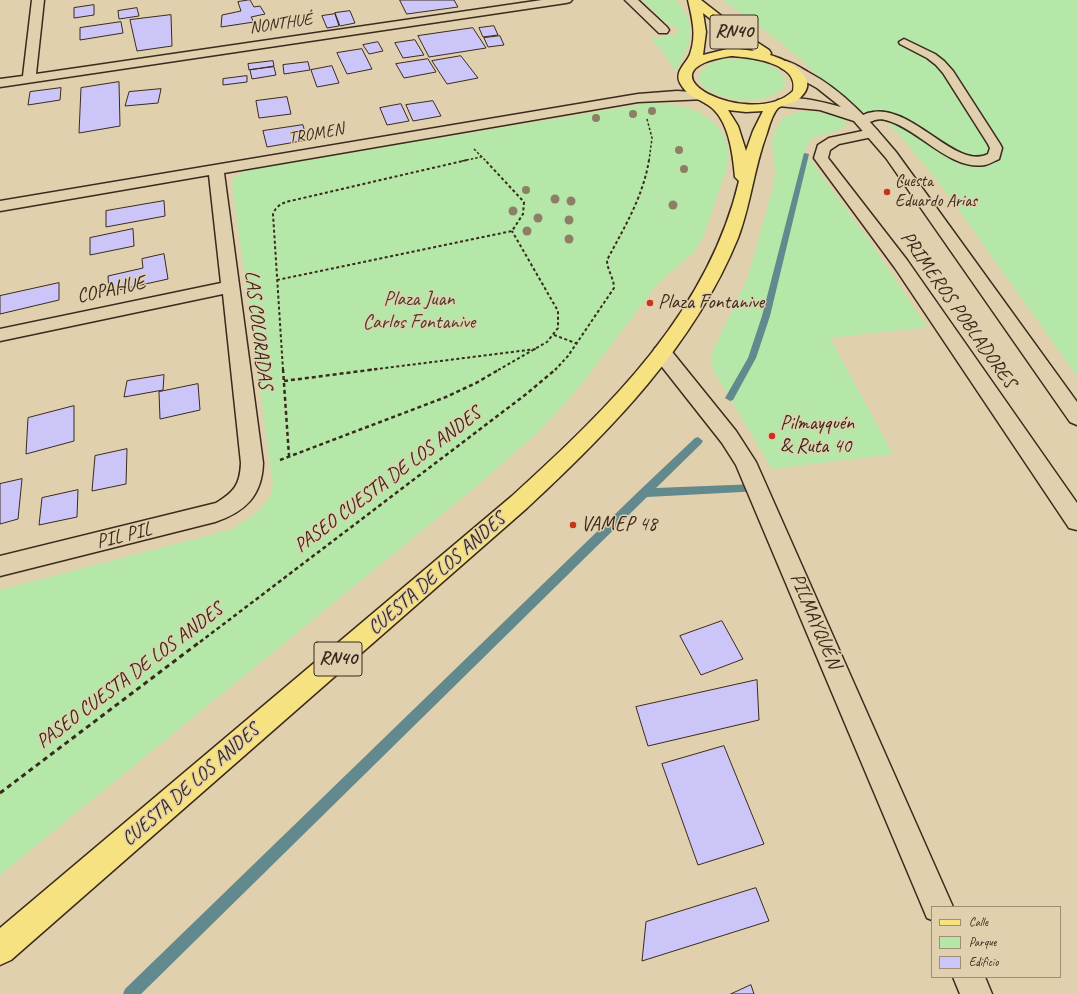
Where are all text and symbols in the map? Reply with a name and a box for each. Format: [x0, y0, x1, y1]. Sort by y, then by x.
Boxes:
street label: NONTHUÉ [248, 10, 314, 38]
road number: RN40 [710, 15, 758, 49]
street label: TROMEN [287, 119, 345, 149]
place label: Cuesta Eduardo Arias [895, 172, 977, 212]
marker: Cuesta Eduardo Arias [882, 187, 892, 197]
street label: PRIMEROS POBLADORES [895, 227, 1021, 393]
street label: LAS COLORADAS [239, 269, 277, 391]
street label: COPAHUE [75, 271, 147, 309]
park label: Plaza Juan Carlos Fontanive [363, 288, 475, 335]
place label: Plaza Fontanive [658, 291, 764, 315]
marker: Plaza Fontanive [645, 298, 655, 308]
street label: PASEO CUESTA DE LOS ANDES [290, 402, 486, 558]
place label: Pilmayquén & Ruta 40 [780, 412, 854, 459]
marker: Pilmayquén & Ruta 40 [767, 431, 777, 441]
street label: CUESTA DE LOS ANDES [363, 508, 511, 640]
place label: VAMEP 48 [581, 513, 657, 537]
street label: PIL PIL [94, 518, 154, 554]
marker: VAMEP 48 [568, 520, 578, 530]
street label: PILMAYQUÉN [784, 570, 846, 672]
street label: PASEO CUESTA DE LOS ANDES [32, 598, 228, 754]
road number: RN40 [314, 642, 362, 676]
street label: CUESTA DE LOS ANDES [117, 719, 265, 851]
legend [931, 906, 1061, 978]
text: Calle [969, 914, 988, 930]
text: Parque [969, 934, 997, 950]
text: Edificio [969, 954, 999, 970]

